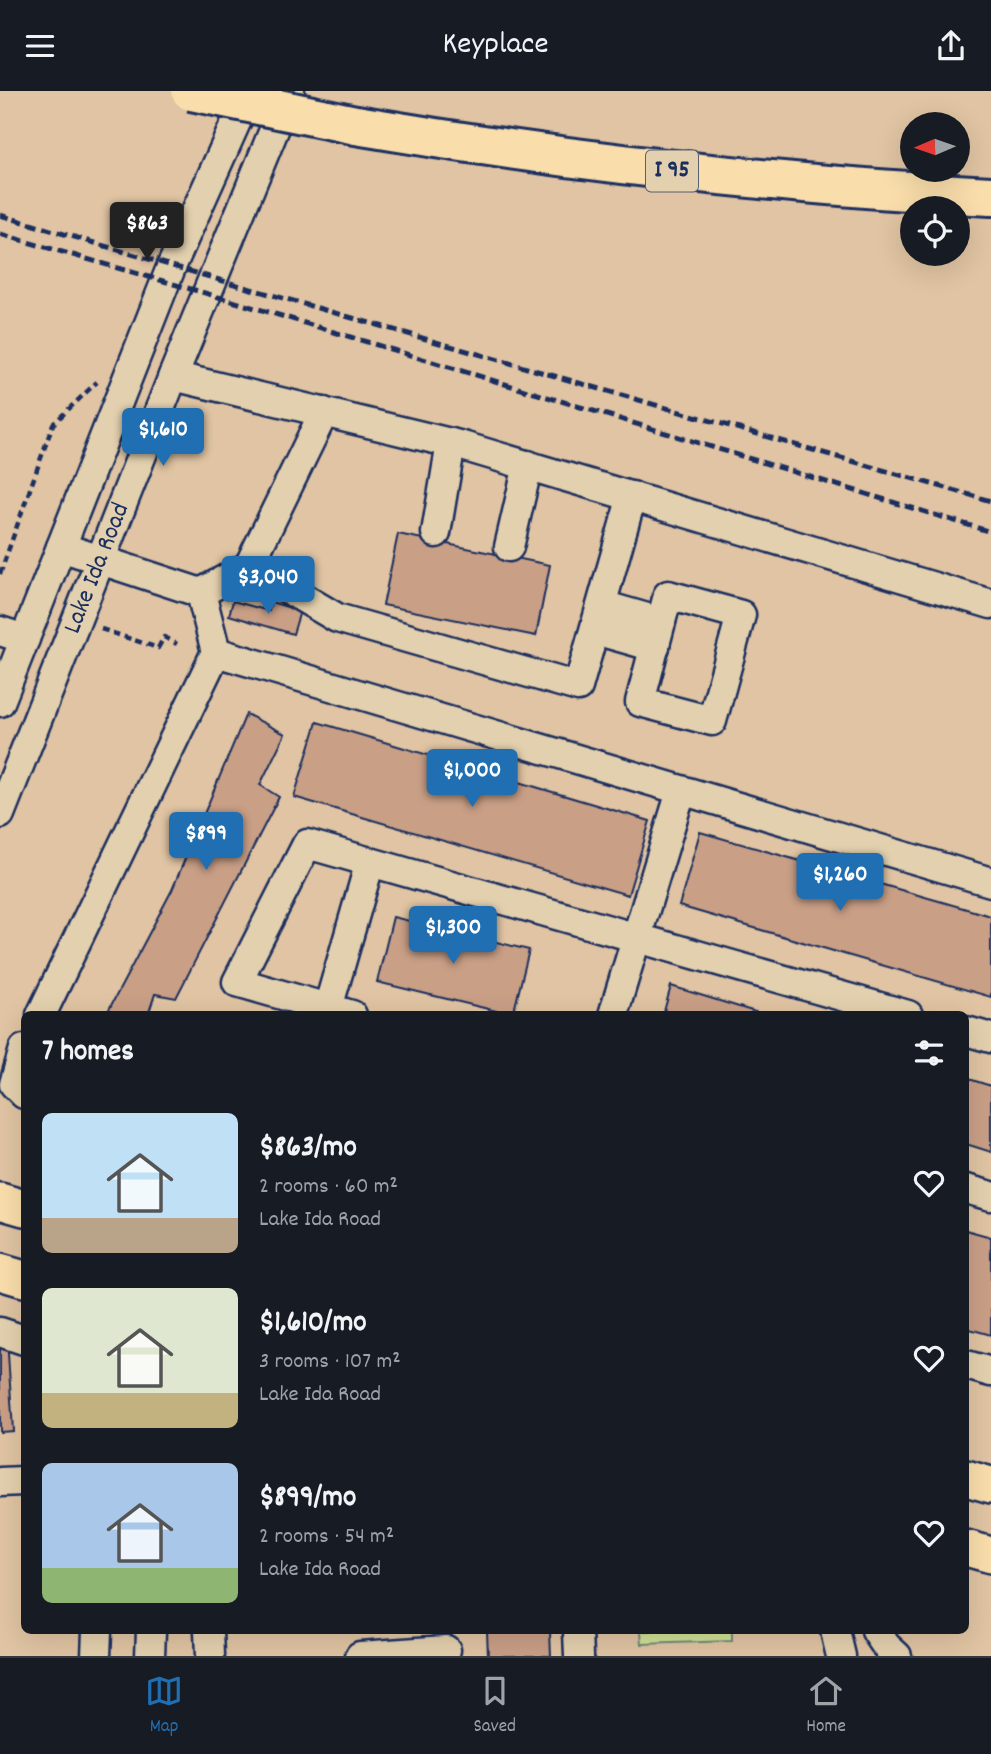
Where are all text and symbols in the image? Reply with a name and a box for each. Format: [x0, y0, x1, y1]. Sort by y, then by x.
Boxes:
text: Keyplace [442, 23, 549, 69]
icon: menu [21, 27, 59, 65]
icon: share [932, 27, 970, 65]
north arrow [900, 112, 970, 182]
map controls [900, 112, 970, 266]
road number: I 95 [646, 151, 698, 191]
button: locate [900, 196, 970, 266]
pin: $863 [106, 202, 188, 262]
text: $863 [126, 208, 168, 241]
pin: $1,610 [106, 409, 220, 468]
text: $1,610 [138, 414, 188, 447]
street label: Lake Ida Road [54, 497, 140, 639]
pin: $3,040 [211, 557, 325, 616]
text: $3,040 [238, 562, 298, 595]
pin: $1,000 [415, 749, 529, 809]
text: $1,000 [443, 755, 501, 788]
pin: $899 [165, 813, 247, 872]
text: $899 [185, 818, 227, 851]
pin: $1,260 [783, 853, 897, 913]
text: $1,260 [813, 859, 867, 892]
pin: $1,300 [396, 907, 510, 966]
text: $1,300 [425, 912, 481, 945]
text: 7 homes [42, 1032, 134, 1075]
icon: filters [910, 1034, 948, 1072]
text: $863/mo [259, 1128, 357, 1171]
icon: home [98, 1141, 182, 1225]
icon: heart [910, 1164, 948, 1202]
text: 2 rooms · 60 m² [259, 1171, 398, 1204]
text: Lake Ida Road [259, 1204, 381, 1237]
text: $1,610/mo [259, 1303, 367, 1346]
icon: home [98, 1316, 182, 1400]
icon: heart [910, 1339, 948, 1377]
text: 3 rooms · 107 m² [259, 1346, 401, 1379]
text: Lake Ida Road [259, 1379, 381, 1412]
text: $899/mo [259, 1478, 356, 1521]
icon: home [98, 1491, 182, 1575]
icon: heart [910, 1514, 948, 1552]
text: 2 rooms · 54 m² [259, 1521, 394, 1554]
text: Lake Ida Road [259, 1554, 381, 1587]
tab: Map [145, 1672, 183, 1741]
tab: Saved [473, 1672, 516, 1741]
tab: Home [806, 1672, 846, 1741]

